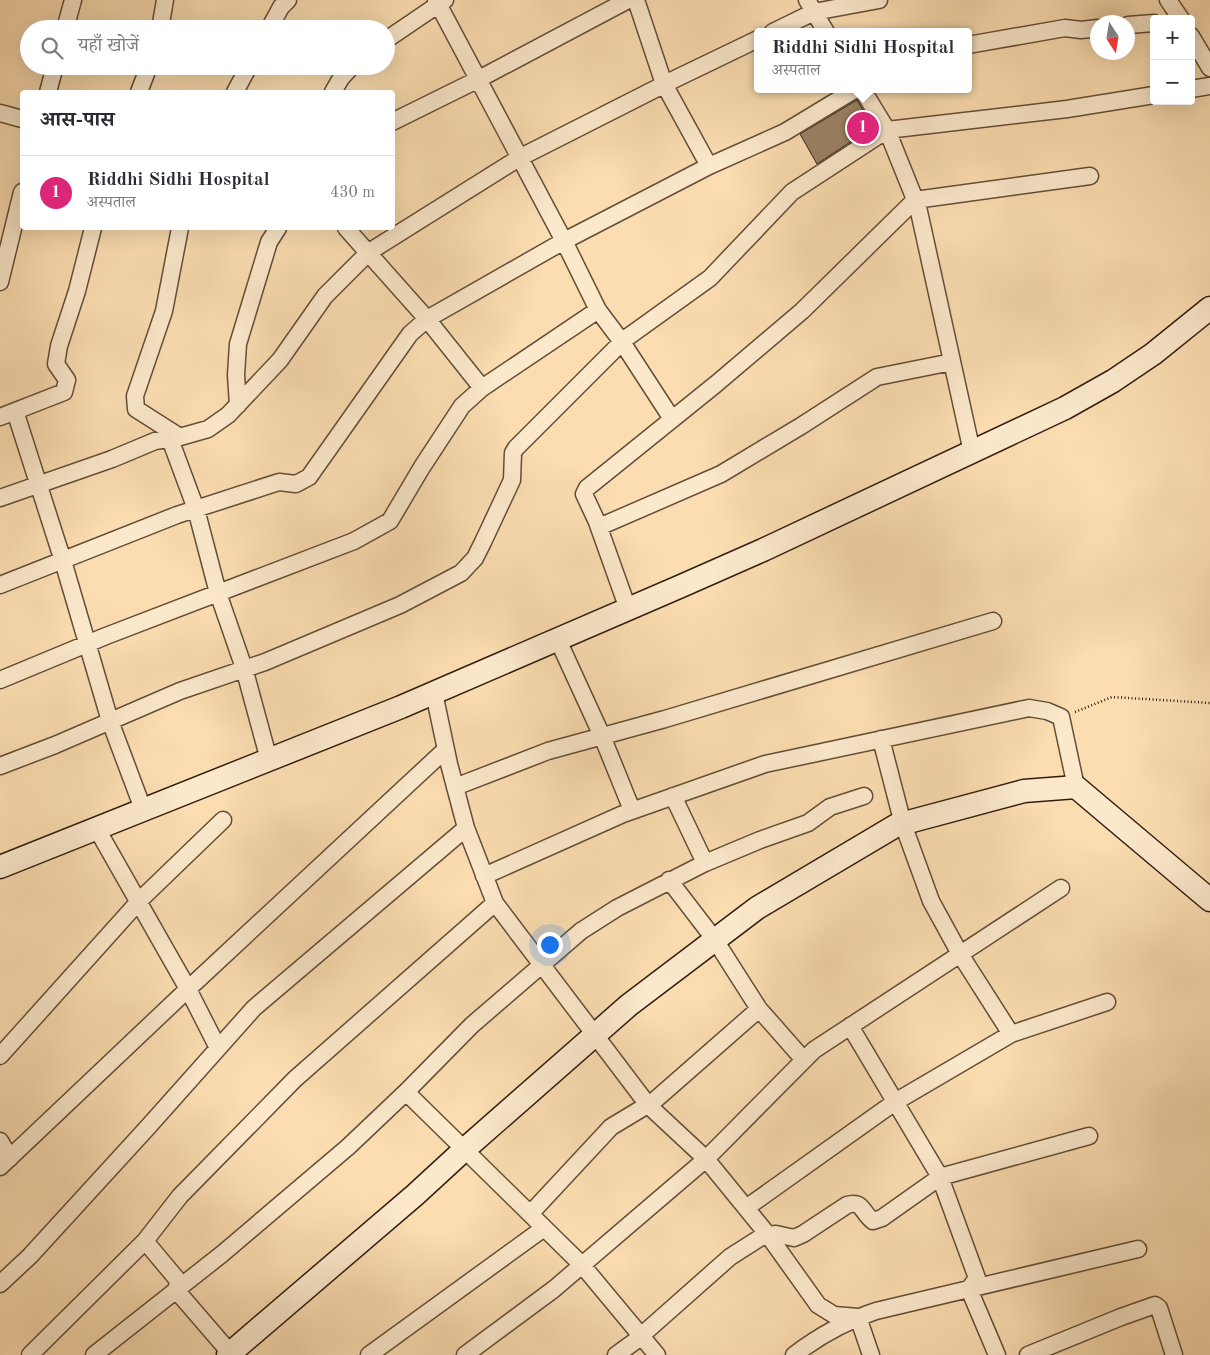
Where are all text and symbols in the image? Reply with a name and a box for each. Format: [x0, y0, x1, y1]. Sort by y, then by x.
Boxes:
north arrow [1090, 15, 1135, 60]
map controls [1150, 15, 1195, 105]
button: + [1150, 15, 1195, 60]
search box [20, 20, 395, 75]
popup [754, 28, 972, 93]
icon: search [38, 34, 66, 62]
text: यहाँ खोजें [78, 37, 139, 56]
text: Riddhi Sidhi Hospital [772, 39, 954, 58]
button: − [1150, 60, 1195, 105]
text: अस्पताल [772, 63, 820, 79]
pin: 1 [847, 109, 879, 147]
text: आस-पास [40, 110, 115, 131]
text: Riddhi Sidhi Hospital [87, 171, 270, 190]
text: 1 [51, 185, 61, 201]
text: 430 m [330, 185, 375, 201]
text: अस्पताल [87, 195, 136, 211]
your location [537, 932, 563, 958]

